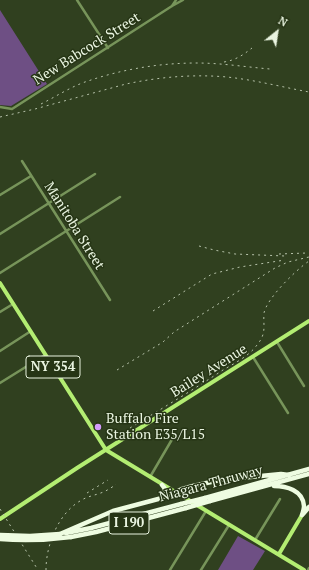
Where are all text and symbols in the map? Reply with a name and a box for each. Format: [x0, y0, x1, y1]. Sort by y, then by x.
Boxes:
street label: New Babcock Street [31, 9, 143, 89]
north arrow [257, 12, 297, 52]
text: N [276, 13, 290, 30]
street label: Manitoba Street [40, 179, 108, 273]
street label: Bailey Avenue [168, 341, 250, 401]
road number: NY 354 [26, 356, 80, 378]
place label: Buffalo Fire Station E35/L15 [106, 411, 205, 444]
marker: Buffalo Fire Station E35/L15 [93, 422, 103, 432]
street label: Niagara Thruway [157, 462, 265, 506]
road number: I 190 [109, 512, 149, 534]

